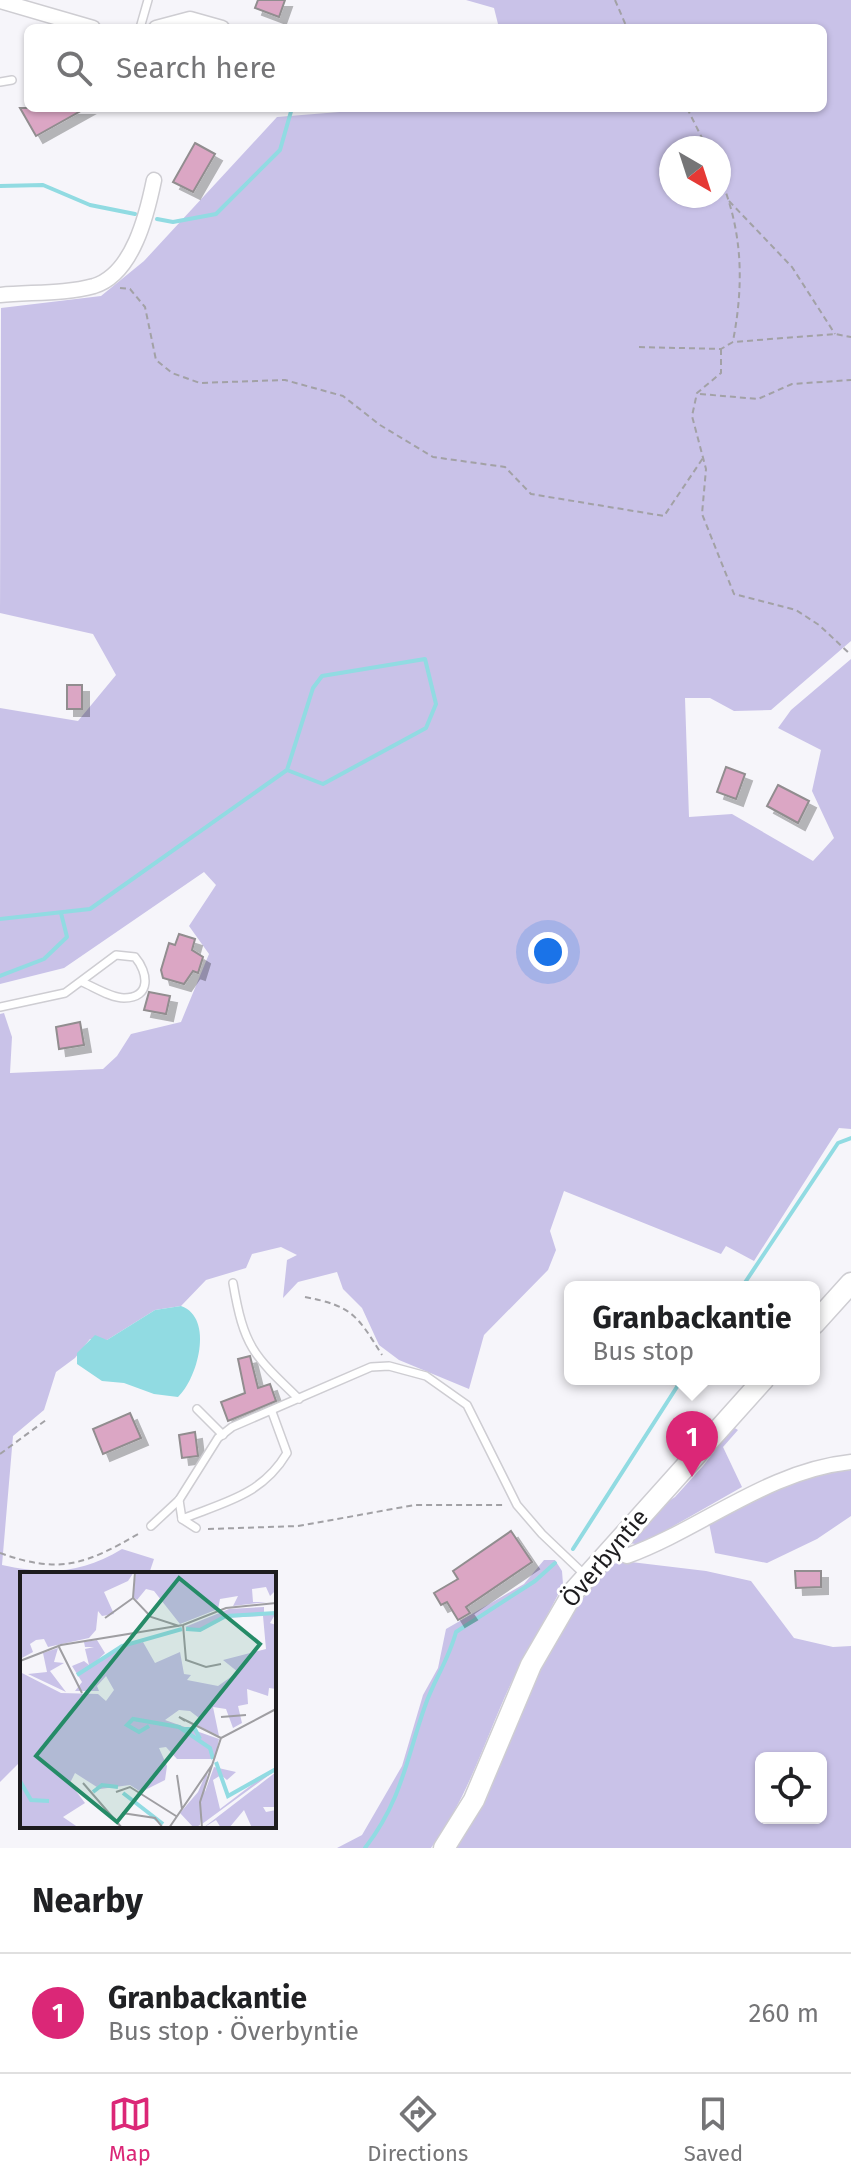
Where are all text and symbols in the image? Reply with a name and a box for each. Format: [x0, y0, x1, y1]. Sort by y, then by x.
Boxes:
search box [24, 24, 827, 112]
icon: search [52, 46, 96, 90]
text: Search here [116, 50, 276, 86]
north arrow [659, 136, 731, 208]
your location [528, 932, 568, 972]
popup [564, 1281, 820, 1385]
text: Granbackantie [593, 1300, 791, 1336]
text: Bus stop [593, 1336, 694, 1367]
pin: 1 [666, 1411, 718, 1477]
street label: Överbyntie [556, 1503, 654, 1613]
inset map [20, 1572, 276, 1828]
map controls [755, 1752, 827, 1824]
button: locate [755, 1752, 827, 1824]
text: Nearby [32, 1880, 143, 1921]
text: Granbackantie [108, 1980, 307, 2016]
text: 1 [52, 1998, 64, 2029]
text: 260 m [749, 1998, 819, 2029]
text: Bus stop · Överbyntie [108, 2016, 359, 2047]
tab: Map [108, 2092, 152, 2167]
tab: Directions [367, 2092, 468, 2167]
tab: Saved [684, 2092, 743, 2167]

